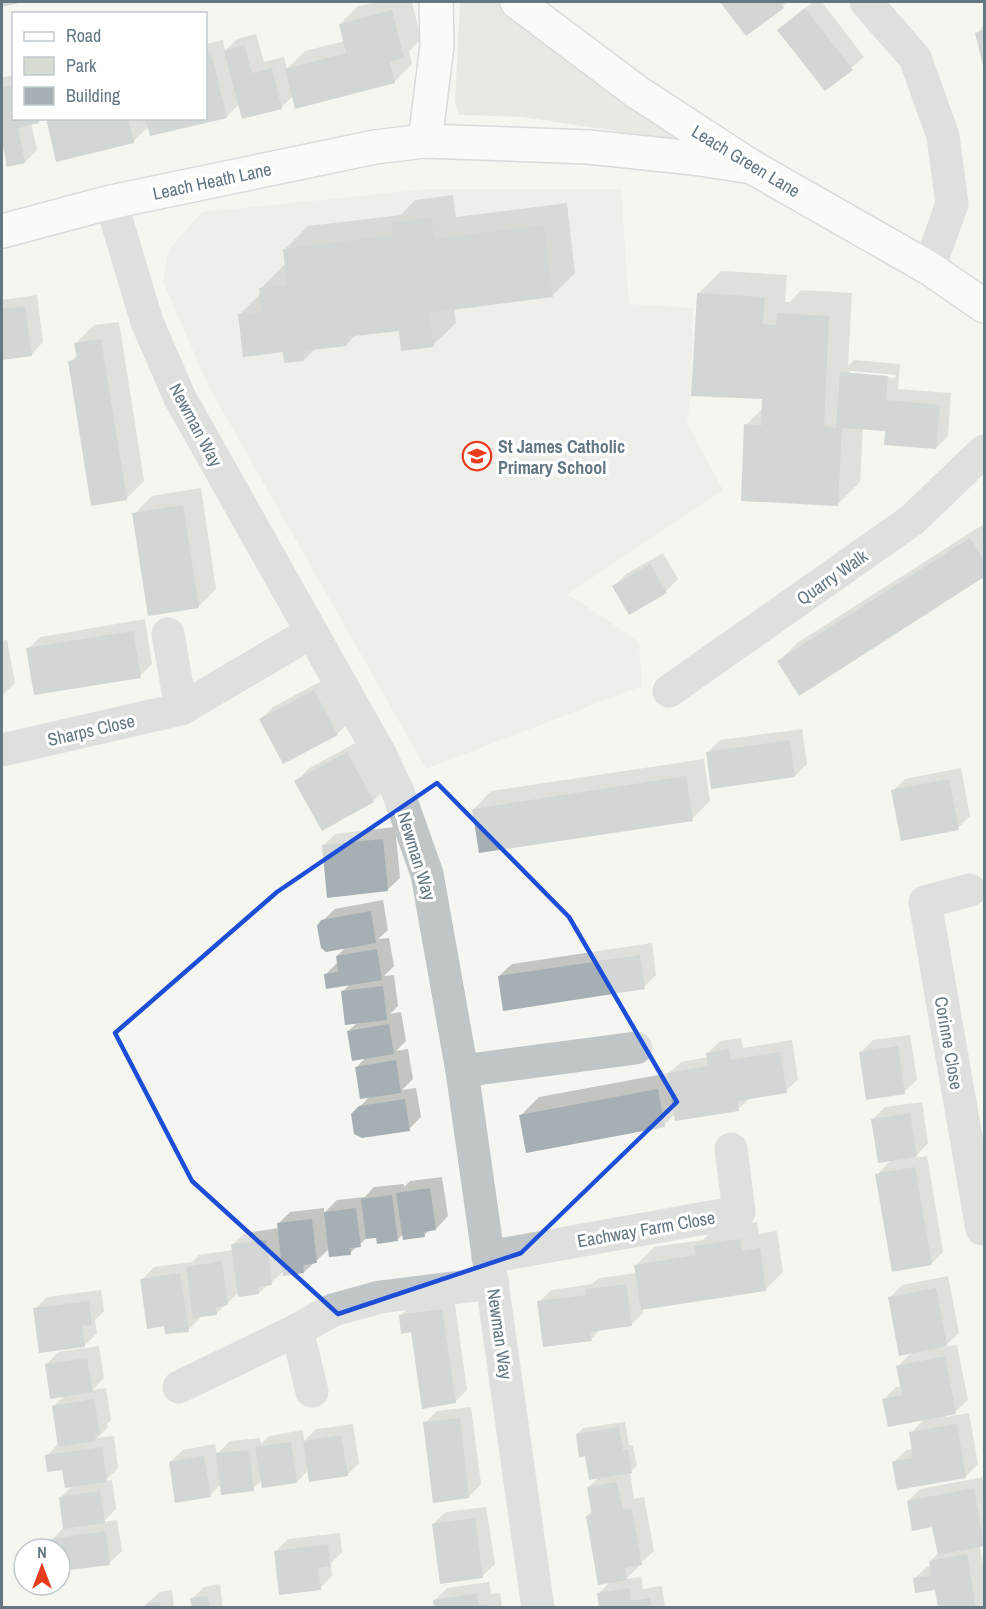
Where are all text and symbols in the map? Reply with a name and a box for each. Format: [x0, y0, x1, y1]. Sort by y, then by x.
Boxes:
legend [12, 12, 207, 120]
text: Road [66, 23, 101, 48]
text: Park [66, 53, 97, 78]
text: Building [66, 83, 121, 108]
street label: Leach Green Lane [687, 119, 805, 203]
street label: Leach Heath Lane [150, 156, 274, 206]
street label: Newman Way [164, 379, 229, 472]
place label: St James Catholic Primary School [498, 434, 625, 480]
school or university icon: St James Catholic Primary School [461, 440, 493, 472]
street label: Quarry Walk [791, 543, 873, 611]
street label: Sharps Close [45, 708, 137, 752]
street label: Newman Way [392, 809, 442, 904]
street label: Corinne Close [928, 994, 970, 1092]
street label: Eachway Farm Close [575, 1205, 717, 1253]
street label: Newman Way [481, 1287, 519, 1382]
north arrow [12, 1537, 72, 1597]
text: N [37, 1541, 47, 1563]

